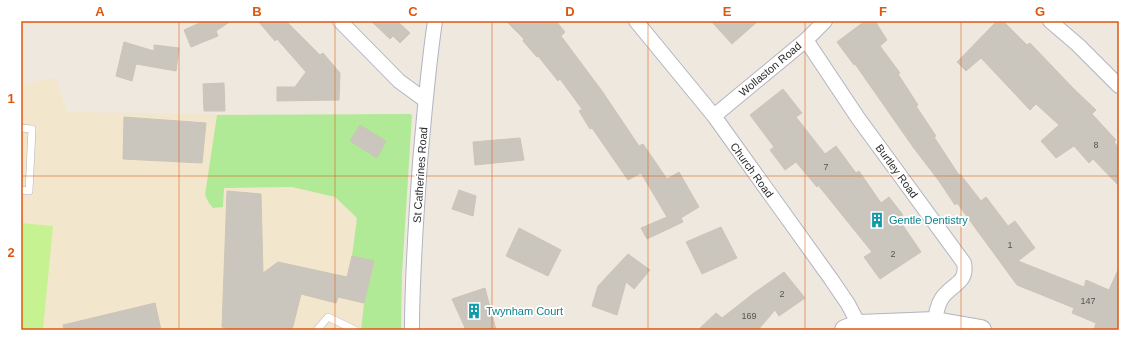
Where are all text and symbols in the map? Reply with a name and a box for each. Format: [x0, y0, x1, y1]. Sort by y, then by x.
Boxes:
text: A [95, 4, 105, 19]
text: B [252, 4, 262, 19]
text: C [408, 4, 418, 19]
text: D [565, 4, 575, 19]
text: E [723, 4, 732, 19]
text: F [879, 4, 887, 19]
text: G [1035, 4, 1045, 19]
street label: Wollaston Road [736, 40, 804, 98]
text: 1 [7, 91, 15, 106]
street label: St Catherines Road [411, 127, 429, 223]
street label: Church Road [728, 140, 776, 200]
house number: 8 [1093, 140, 1099, 150]
street label: Burtley Road [873, 142, 921, 200]
house number: 7 [823, 162, 829, 172]
building icon: Gentle Dentistry [868, 211, 886, 229]
place label: Gentle Dentistry [889, 214, 968, 226]
house number: 1 [1007, 240, 1013, 250]
text: 2 [7, 245, 15, 260]
house number: 2 [890, 249, 896, 259]
house number: 2 [779, 289, 785, 299]
house number: 147 [1080, 296, 1096, 306]
building icon: Twynham Court [465, 302, 483, 320]
place label: Twynham Court [486, 305, 563, 317]
house number: 169 [741, 311, 757, 321]

